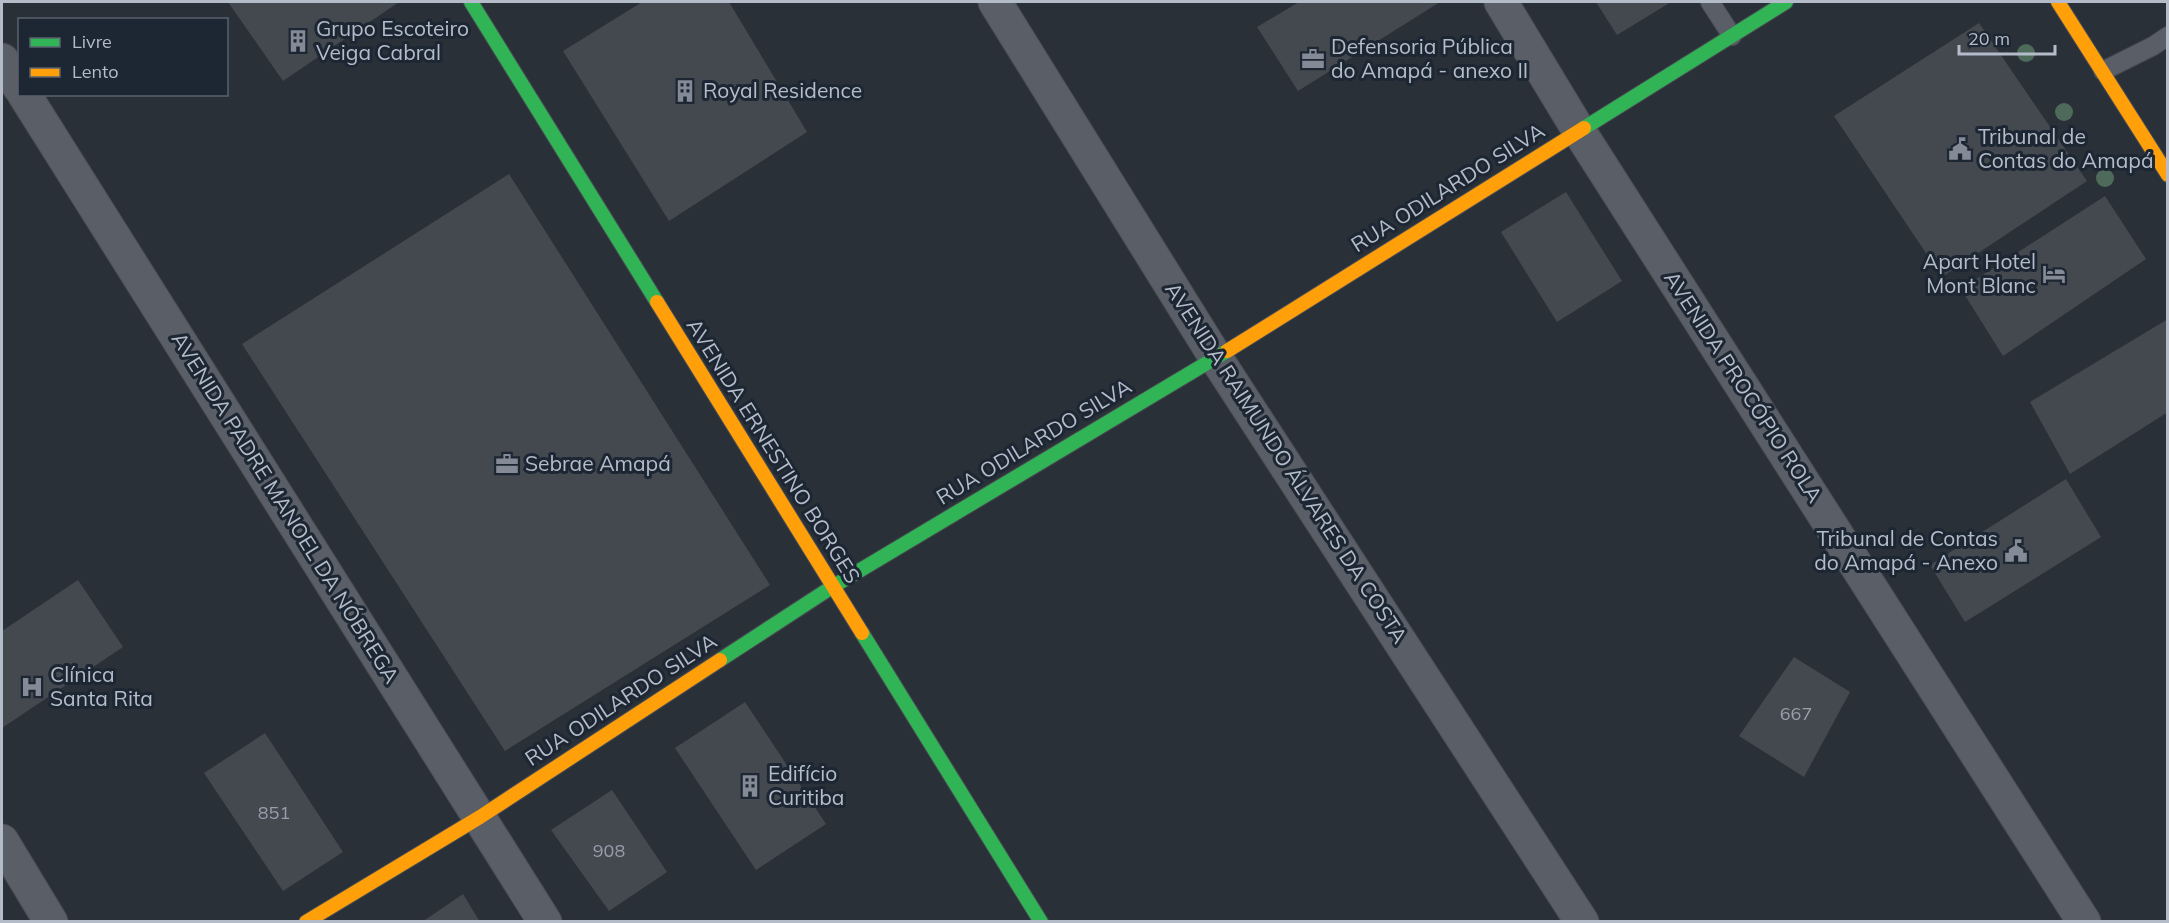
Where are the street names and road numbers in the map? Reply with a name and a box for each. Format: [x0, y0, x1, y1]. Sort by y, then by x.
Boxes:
street label: RUA ODILARDO SILVA [1346, 117, 1550, 257]
street label: AVENIDA PROCÓPIO ROLA [1659, 266, 1829, 508]
street label: AVENIDA RAIMUNDO ÁLVARES DA COSTA [1160, 277, 1414, 648]
street label: AVENIDA ERNESTINO BORGES [681, 313, 866, 588]
street label: AVENIDA PADRE MANOEL DA NÓBREGA [166, 327, 406, 688]
street label: RUA ODILARDO SILVA [931, 372, 1136, 510]
street label: RUA ODILARDO SILVA [520, 627, 722, 771]

